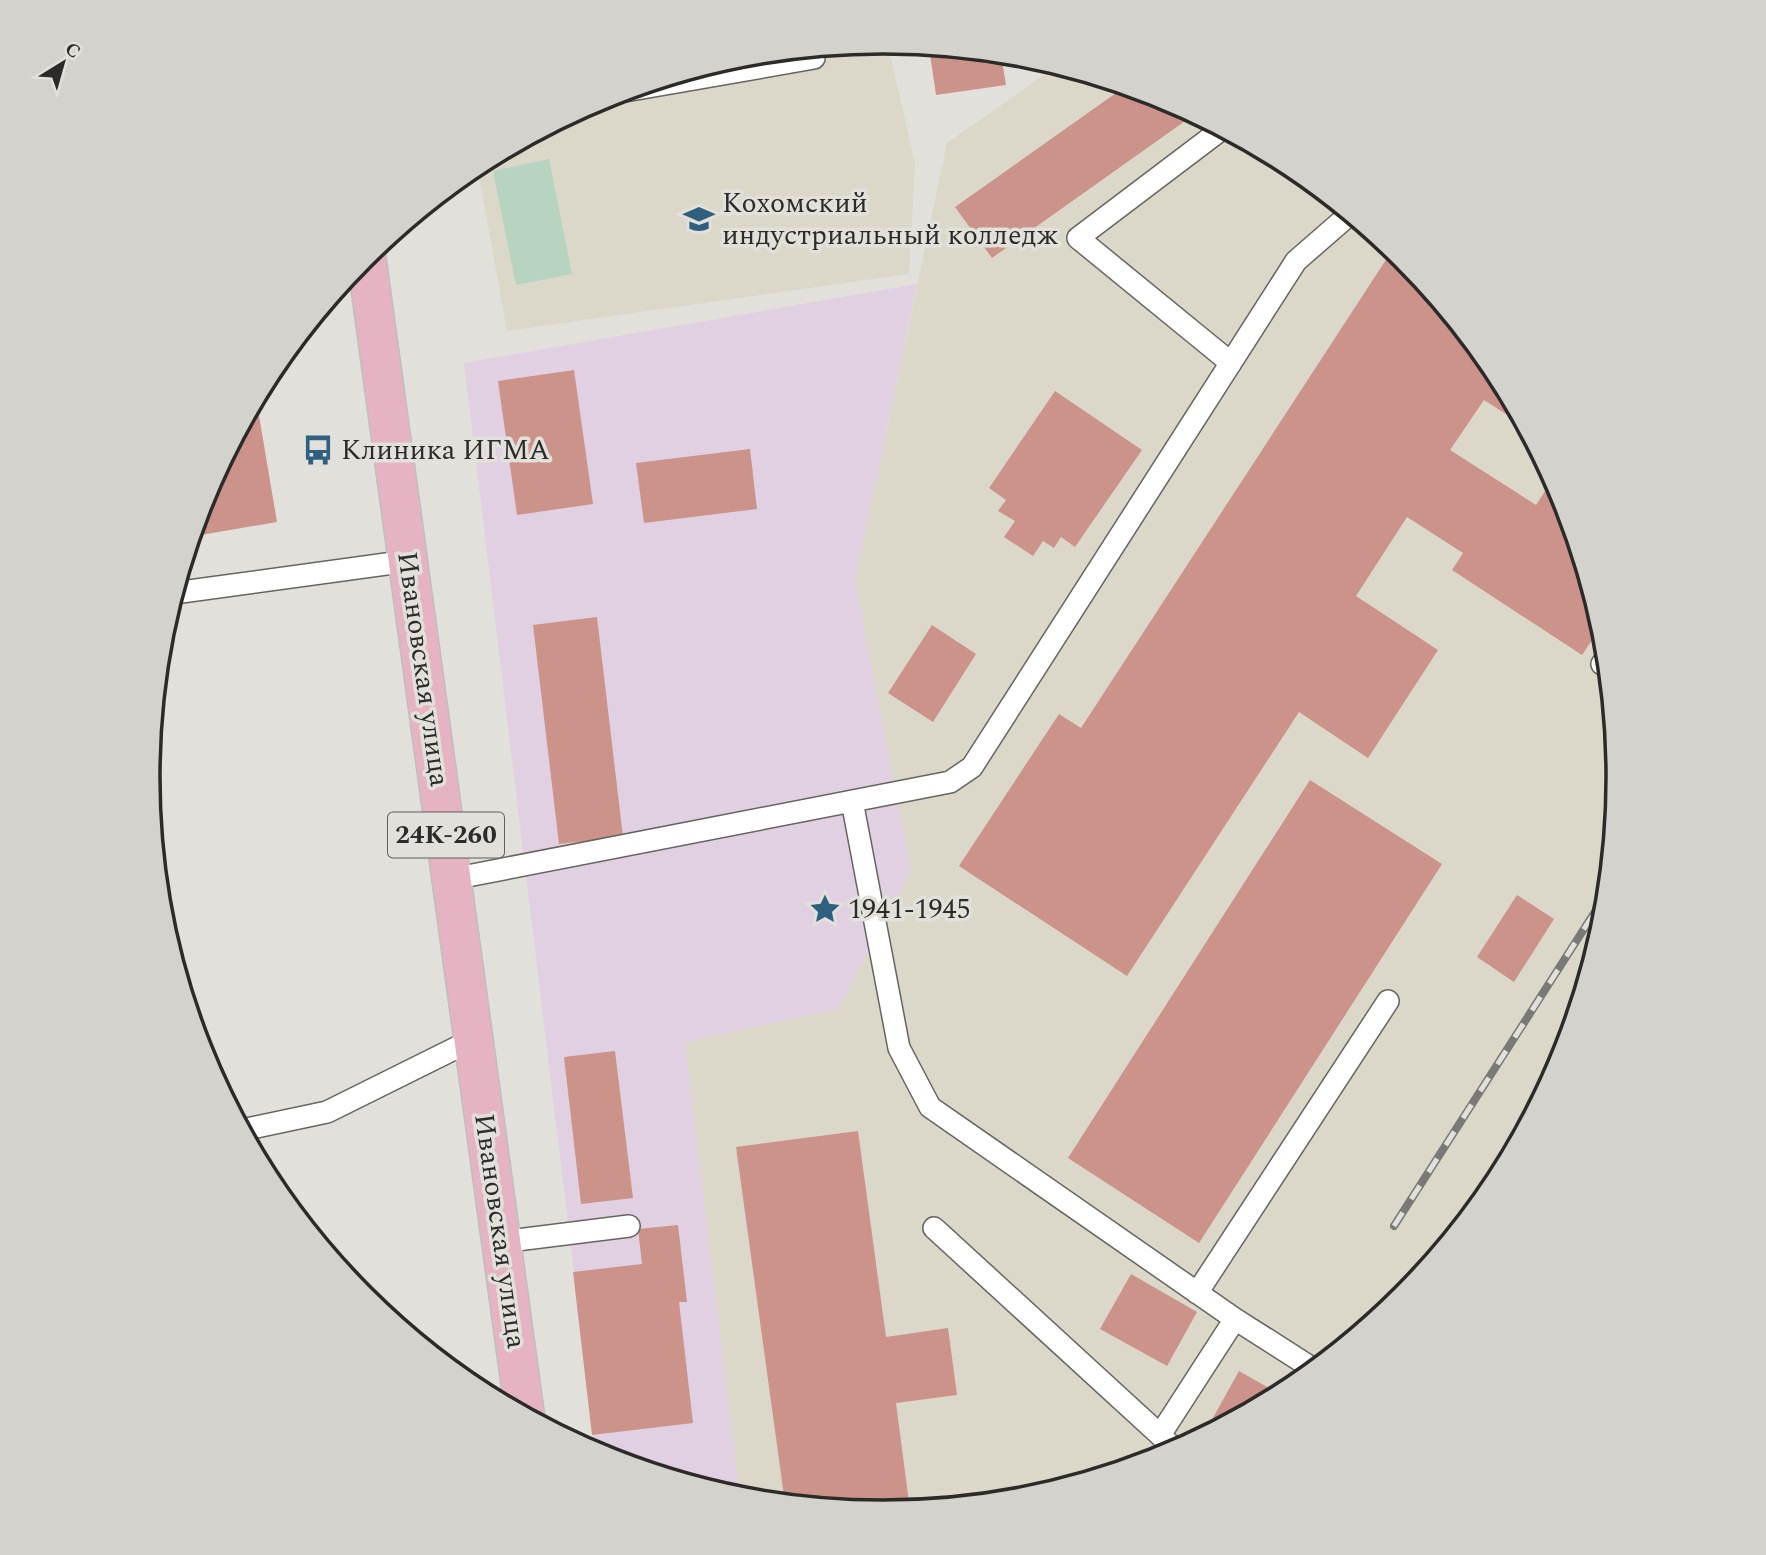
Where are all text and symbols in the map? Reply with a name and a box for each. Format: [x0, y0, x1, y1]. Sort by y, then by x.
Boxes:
north arrow [28, 28, 98, 98]
text: С [58, 35, 86, 66]
place label: Кохомский индустриальный колледж [722, 182, 1058, 257]
school or university icon: Кохомский индустриальный колледж [682, 202, 716, 236]
place label: Клиника ИГМА [341, 429, 550, 472]
bus stop icon: Клиника ИГМА [301, 433, 335, 467]
street label: Ивановская улица [385, 549, 461, 790]
road number: 24К-260 [388, 813, 504, 858]
place label: 1941-1945 [848, 888, 971, 931]
place icon: 1941-1945 [808, 892, 842, 926]
street label: Ивановская улица [462, 1111, 538, 1352]

